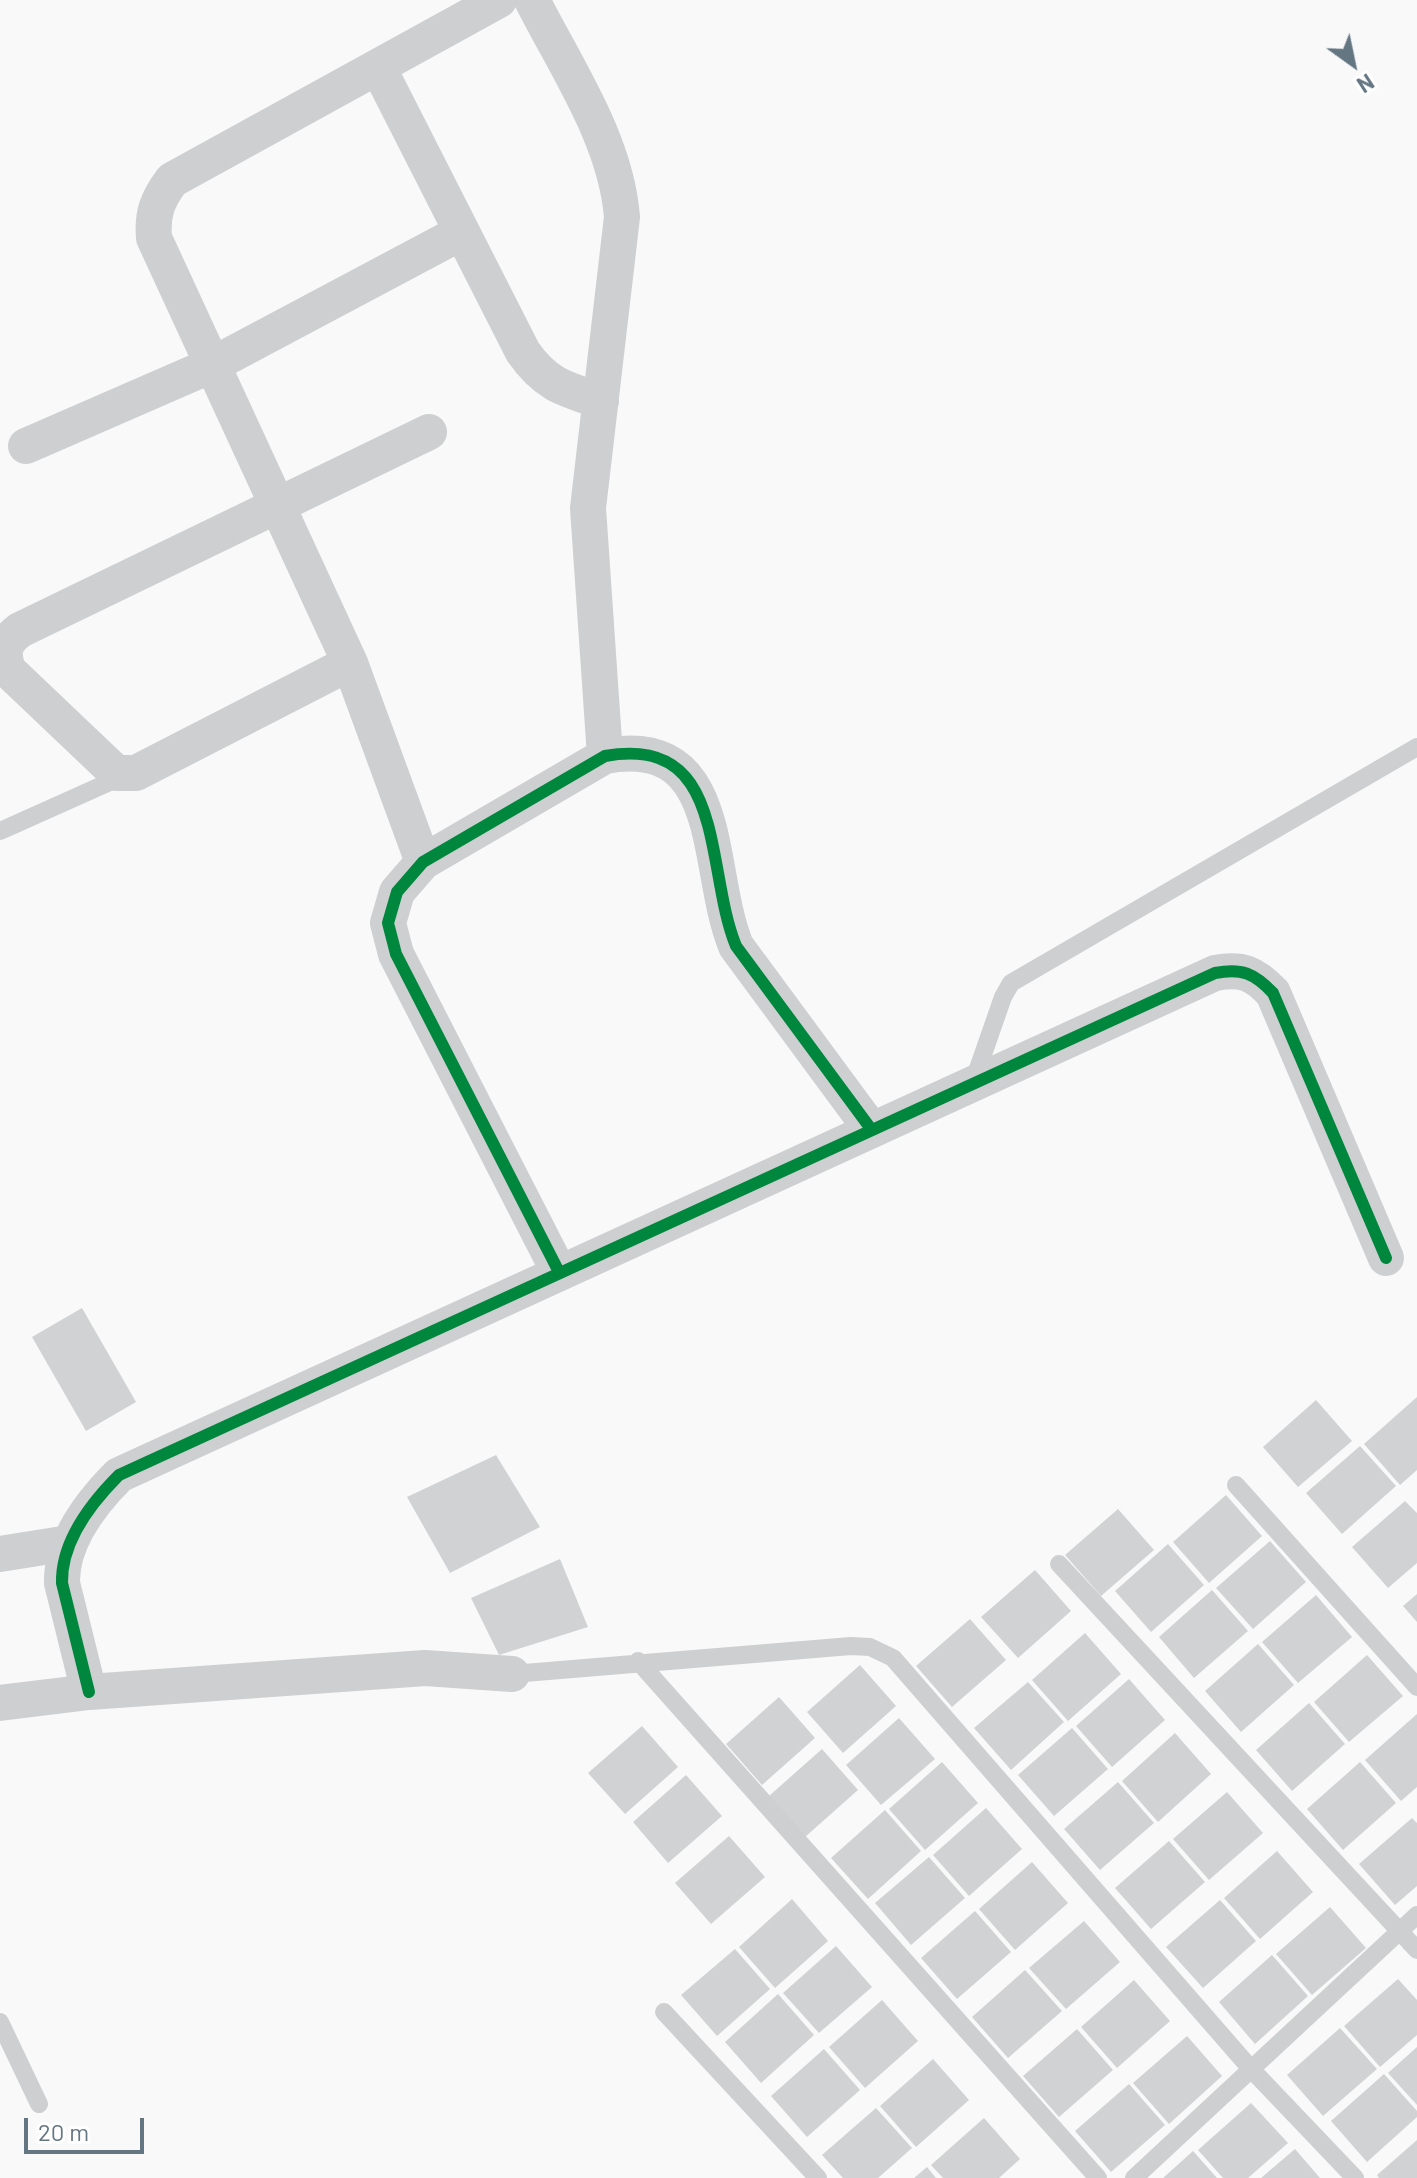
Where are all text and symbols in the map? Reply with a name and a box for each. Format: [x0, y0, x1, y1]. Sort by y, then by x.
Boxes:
north arrow [1313, 24, 1393, 104]
text: N [1353, 69, 1379, 99]
scale bar [28, 2102, 148, 2152]
text: 20 m [38, 2117, 89, 2146]

